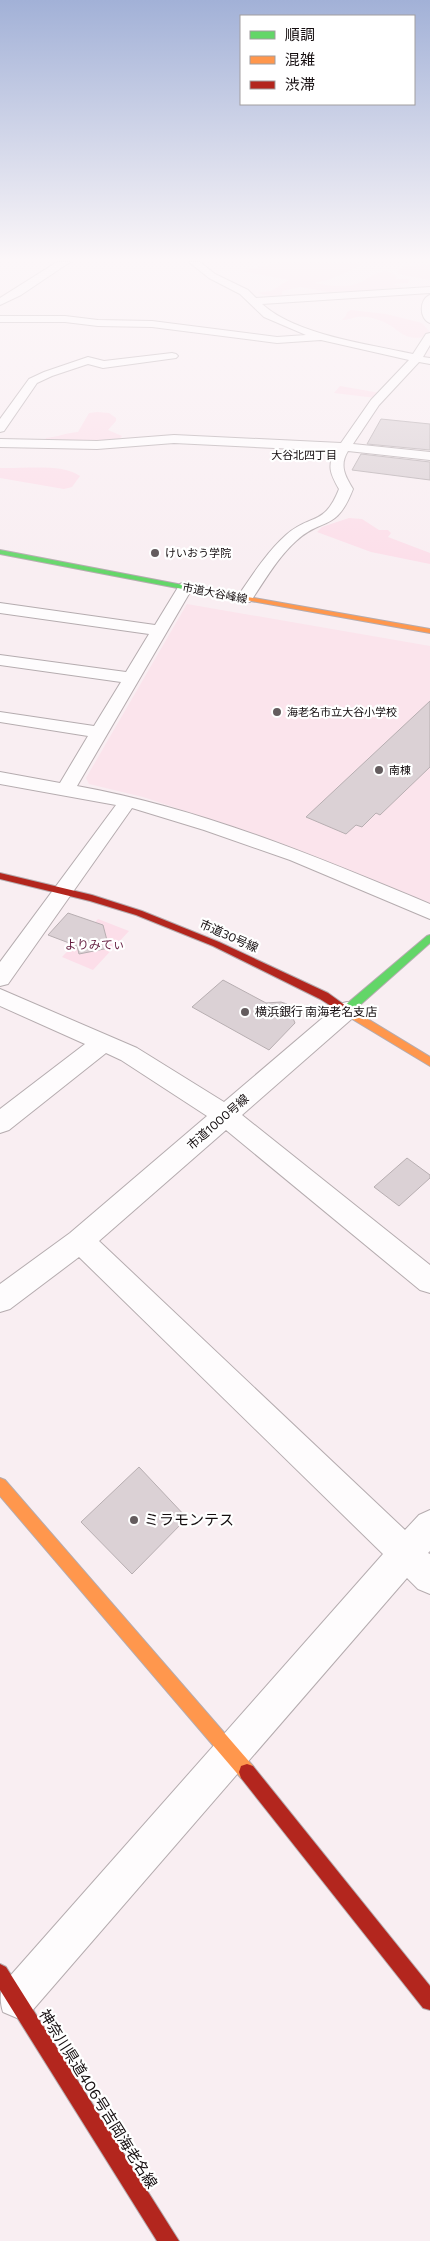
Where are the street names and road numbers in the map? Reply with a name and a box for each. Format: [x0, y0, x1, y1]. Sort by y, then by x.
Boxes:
street label: 市道大谷峰線 [181, 580, 249, 605]
street label: 市道30号線 [198, 916, 261, 954]
street label: 市道1000号線 [184, 1091, 251, 1152]
street label: 神奈川県道406号吉岡海老名線 [36, 2006, 162, 2191]

